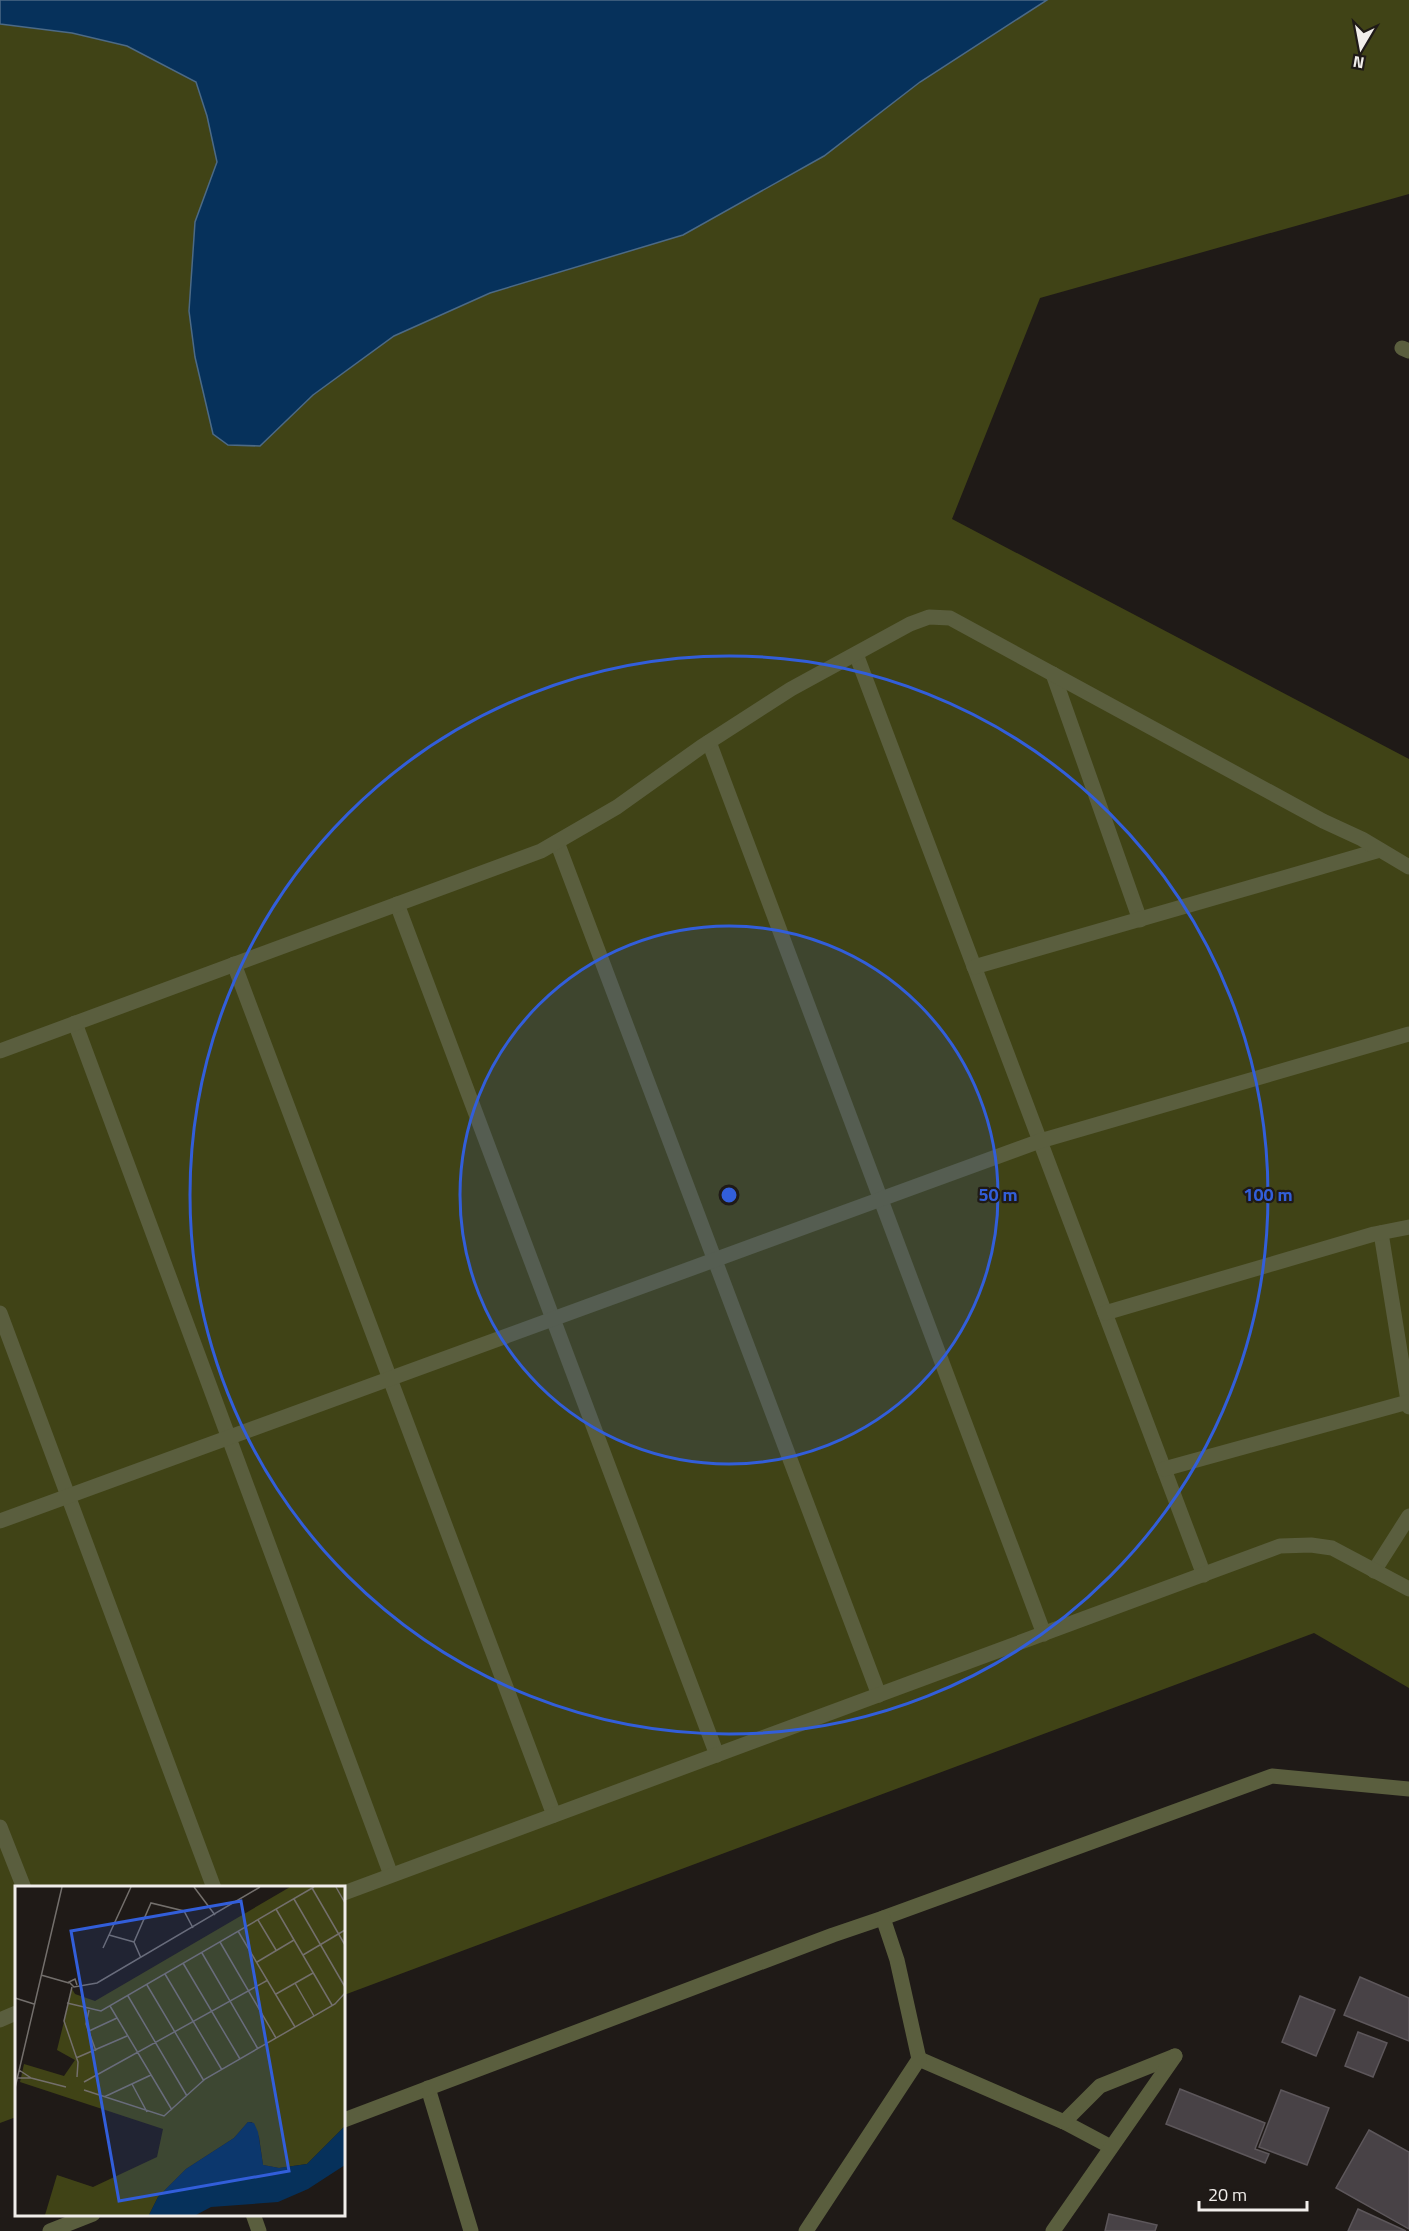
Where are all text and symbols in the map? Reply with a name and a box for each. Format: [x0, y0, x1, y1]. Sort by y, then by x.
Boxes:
north arrow [1331, 18, 1391, 78]
text: N [1351, 50, 1366, 76]
text: 50 m [978, 1181, 1018, 1208]
text: 100 m [1243, 1181, 1293, 1208]
centre of rings [719, 1185, 739, 1205]
inset map [15, 1886, 345, 2216]
scale bar [1199, 2174, 1307, 2212]
text: 20 m [1208, 2181, 1247, 2208]

